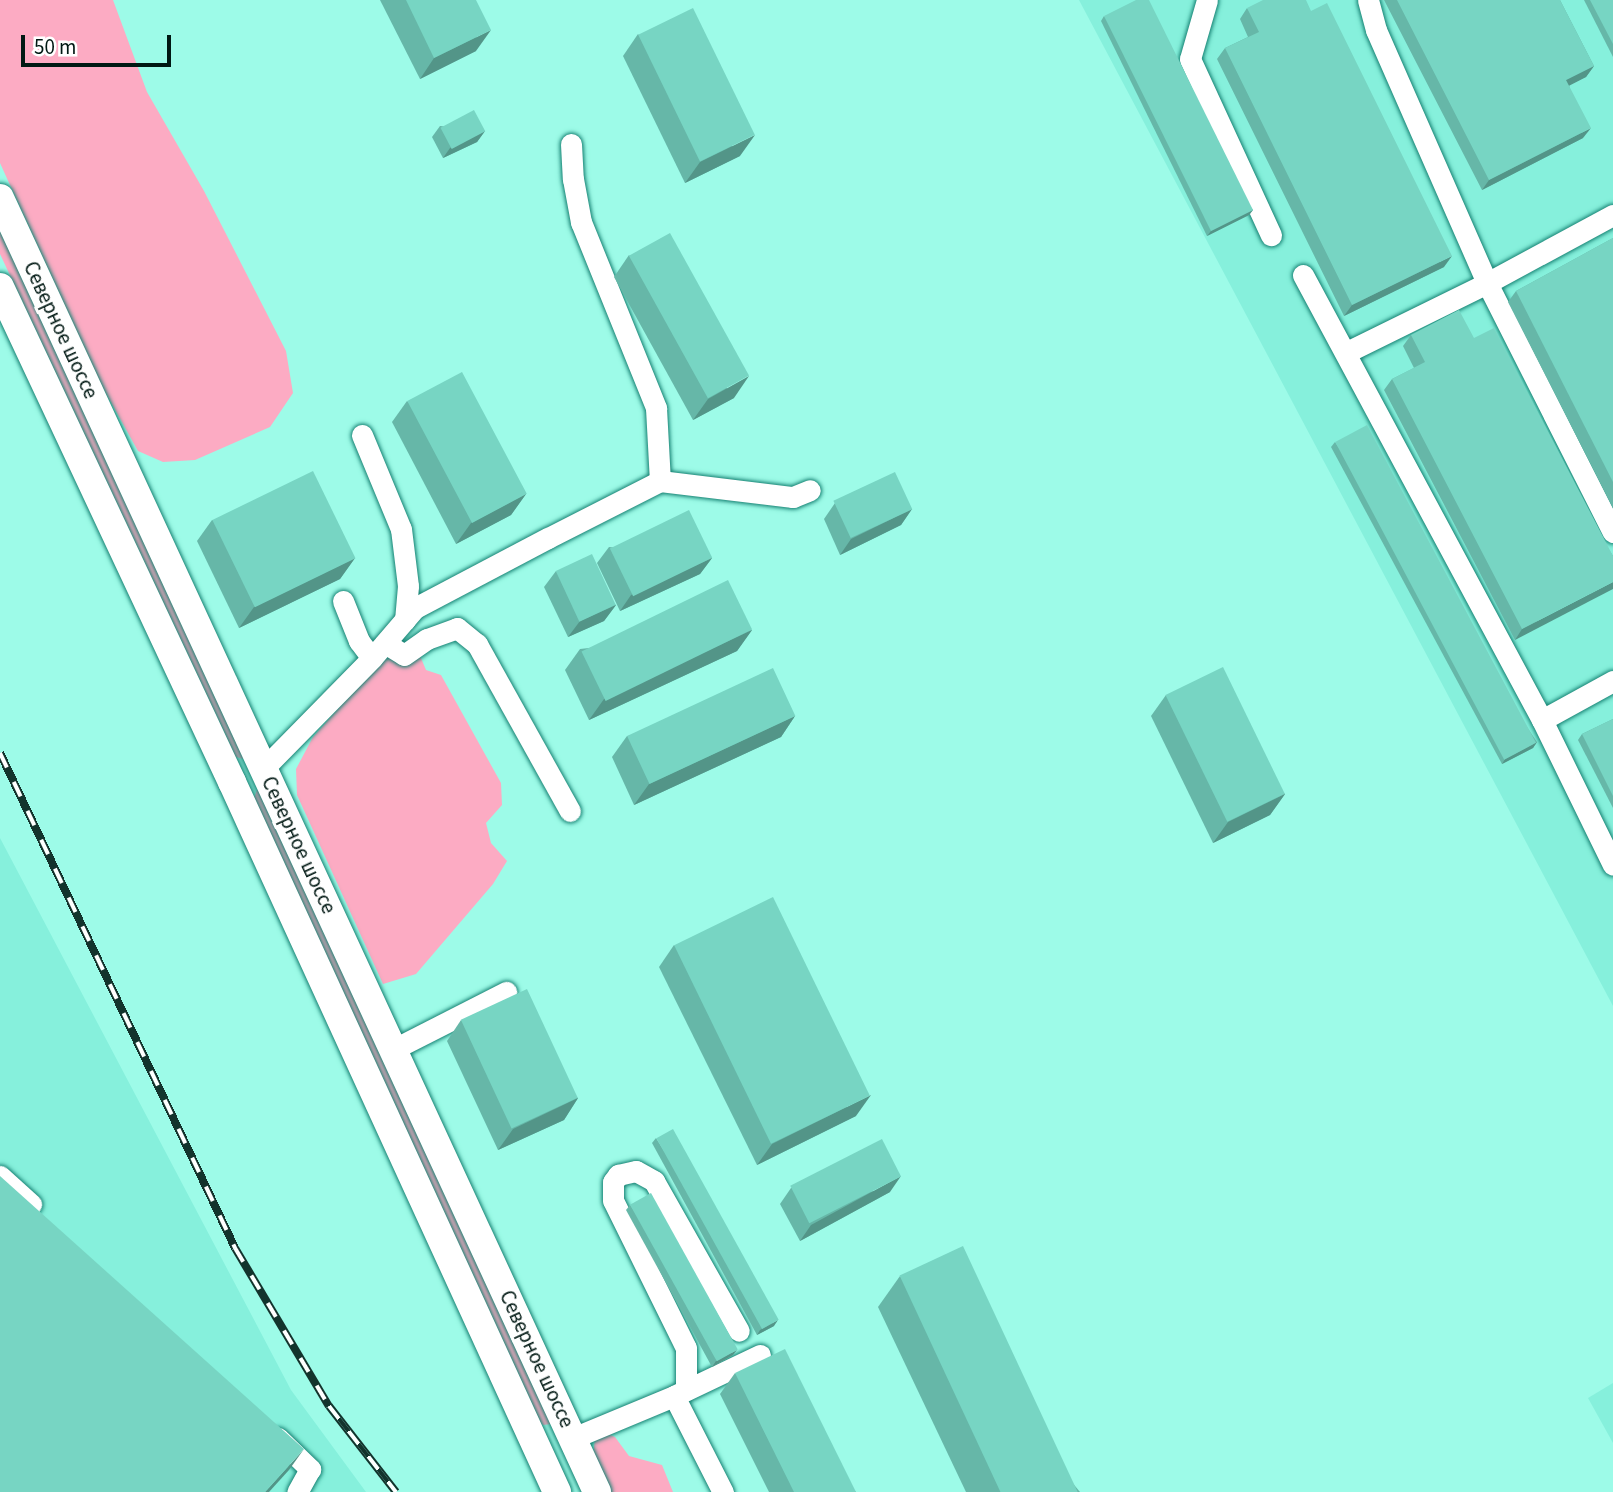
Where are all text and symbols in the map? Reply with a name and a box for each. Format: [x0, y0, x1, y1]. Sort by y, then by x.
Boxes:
scale bar [24, 21, 175, 65]
text: 50 m [34, 32, 76, 62]
street label: Северное шоссе [18, 257, 104, 403]
street label: Северное шоссе [256, 772, 342, 918]
street label: Северное шоссе [494, 1286, 580, 1432]

